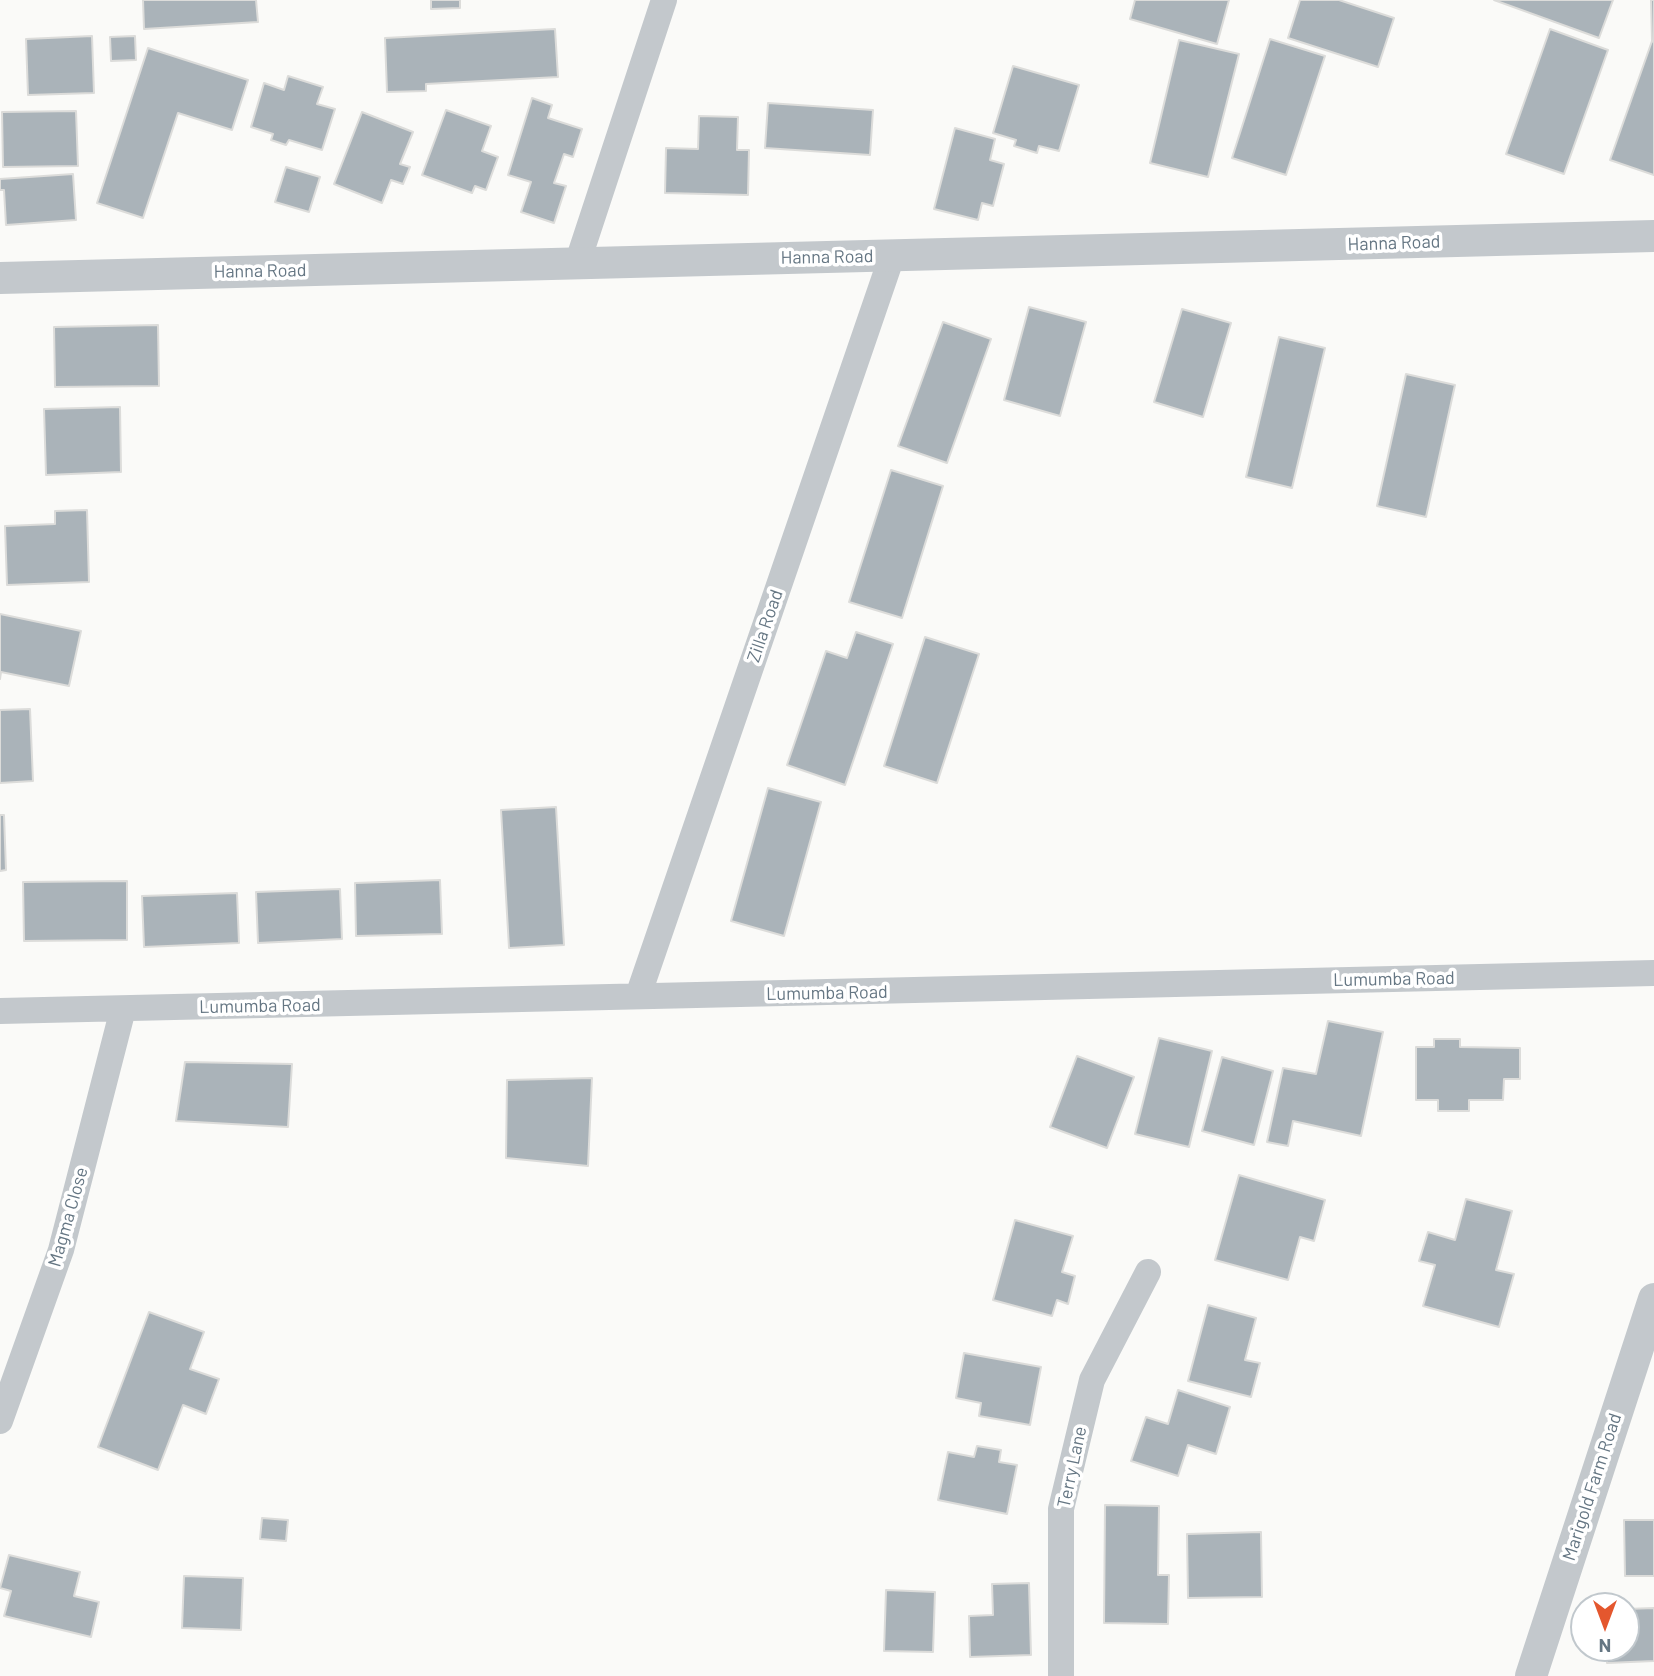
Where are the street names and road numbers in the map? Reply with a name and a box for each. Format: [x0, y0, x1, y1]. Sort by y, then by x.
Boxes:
street label: Hanna Road [1347, 231, 1441, 255]
street label: Hanna Road [780, 245, 874, 269]
street label: Hanna Road [213, 259, 307, 283]
street label: Zilla Road [743, 587, 787, 665]
street label: Lumumba Road [1333, 967, 1455, 991]
street label: Lumumba Road [766, 981, 888, 1005]
street label: Lumumba Road [199, 994, 321, 1018]
street label: Magma Close [43, 1165, 93, 1269]
street label: Marigold Farm Road [1558, 1410, 1626, 1564]
street label: Terry Lane [1053, 1424, 1091, 1510]

